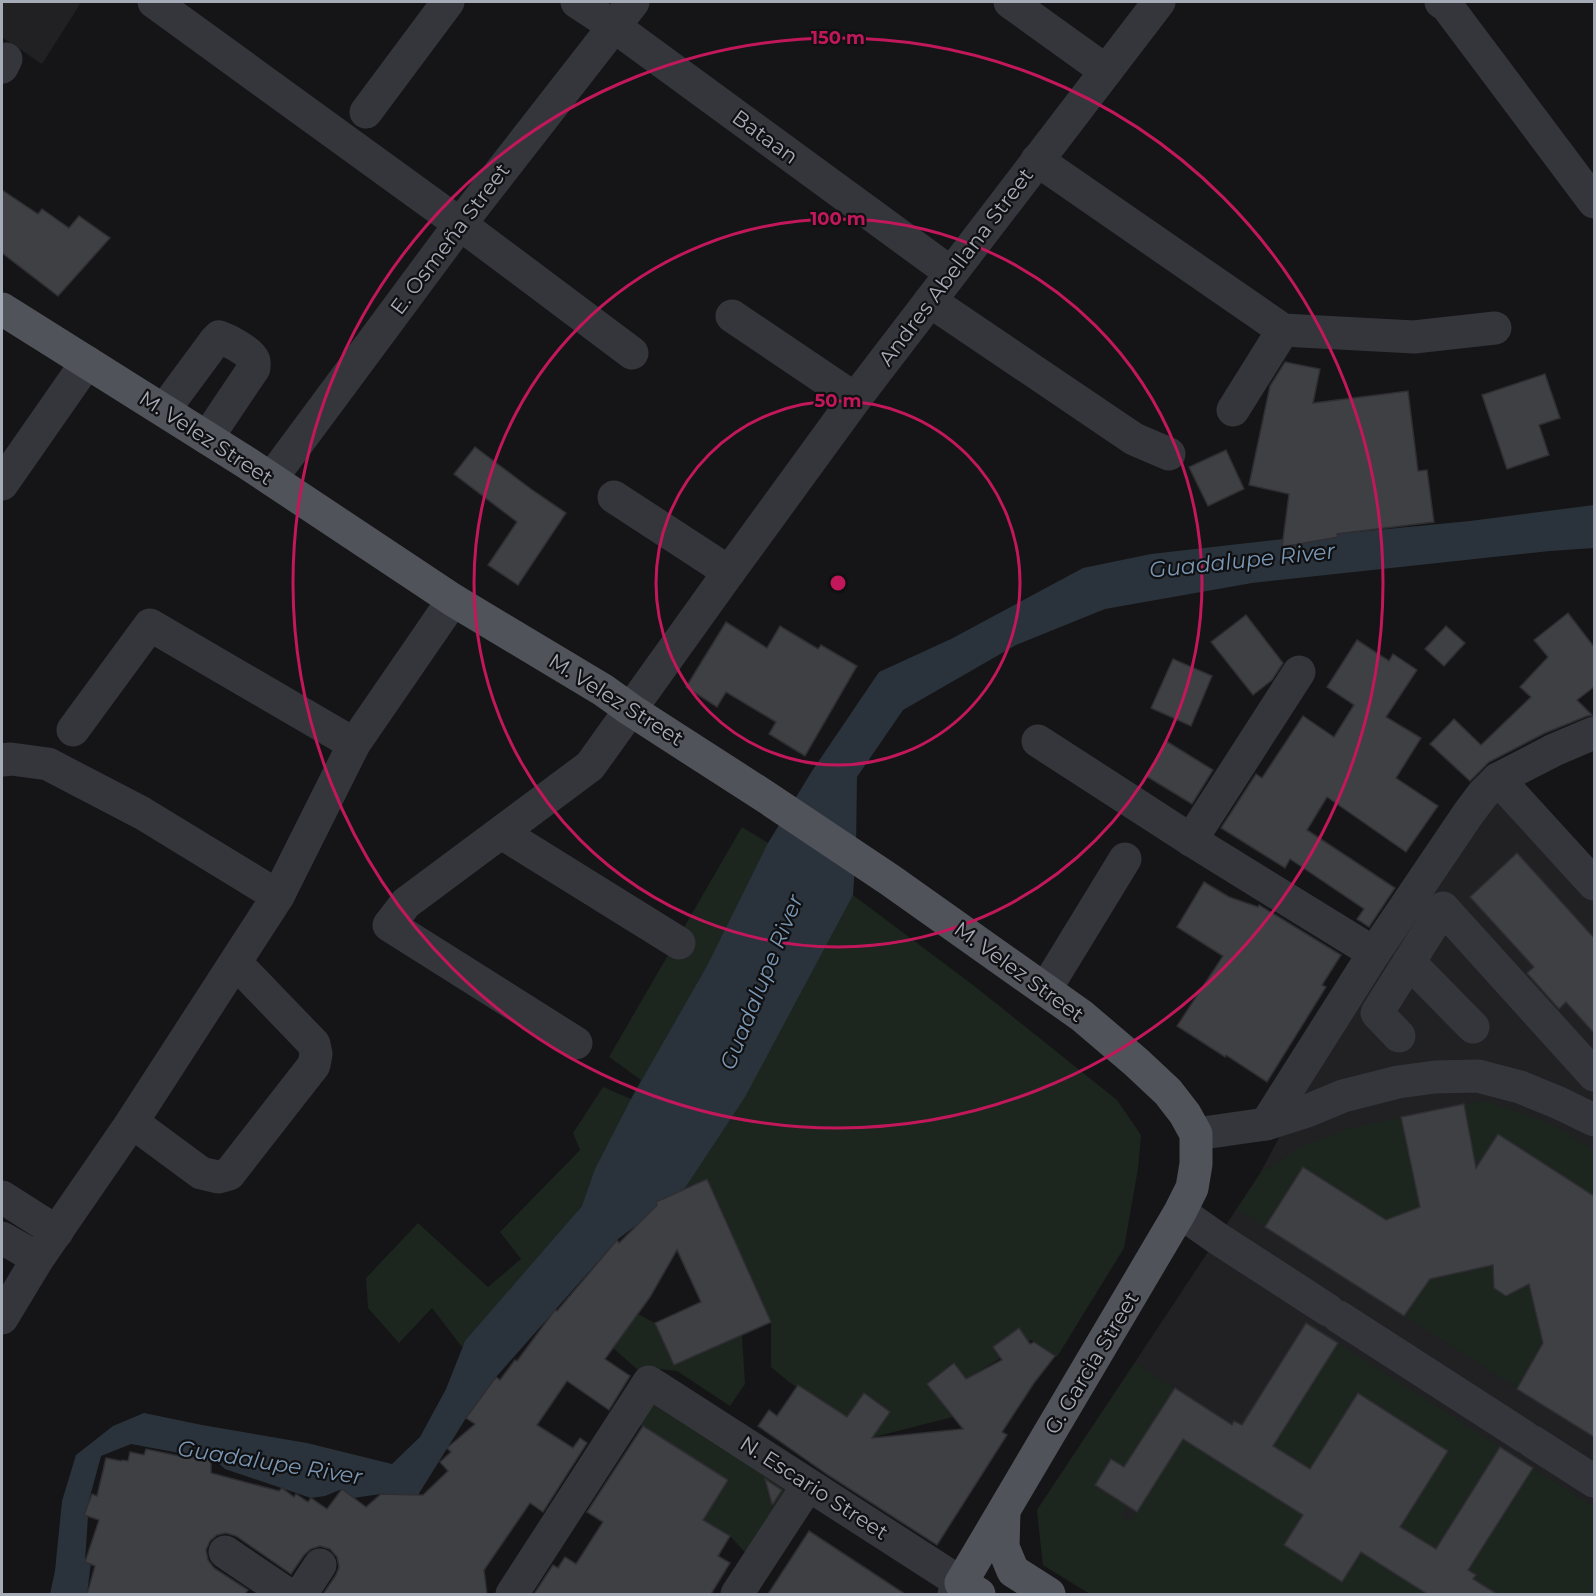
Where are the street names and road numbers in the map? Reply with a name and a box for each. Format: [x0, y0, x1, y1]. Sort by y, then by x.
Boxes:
street label: Bataan [727, 104, 803, 169]
street label: E. Osmeña Street [385, 158, 515, 319]
street label: Andres Abellana Street [873, 163, 1038, 371]
street label: M. Velez Street [135, 385, 278, 490]
street label: M. Velez Street [544, 648, 688, 751]
street label: M. Velez Street [950, 916, 1089, 1027]
street label: G. Garcia Street [1039, 1287, 1144, 1439]
street label: N. Escario Street [736, 1430, 893, 1545]

